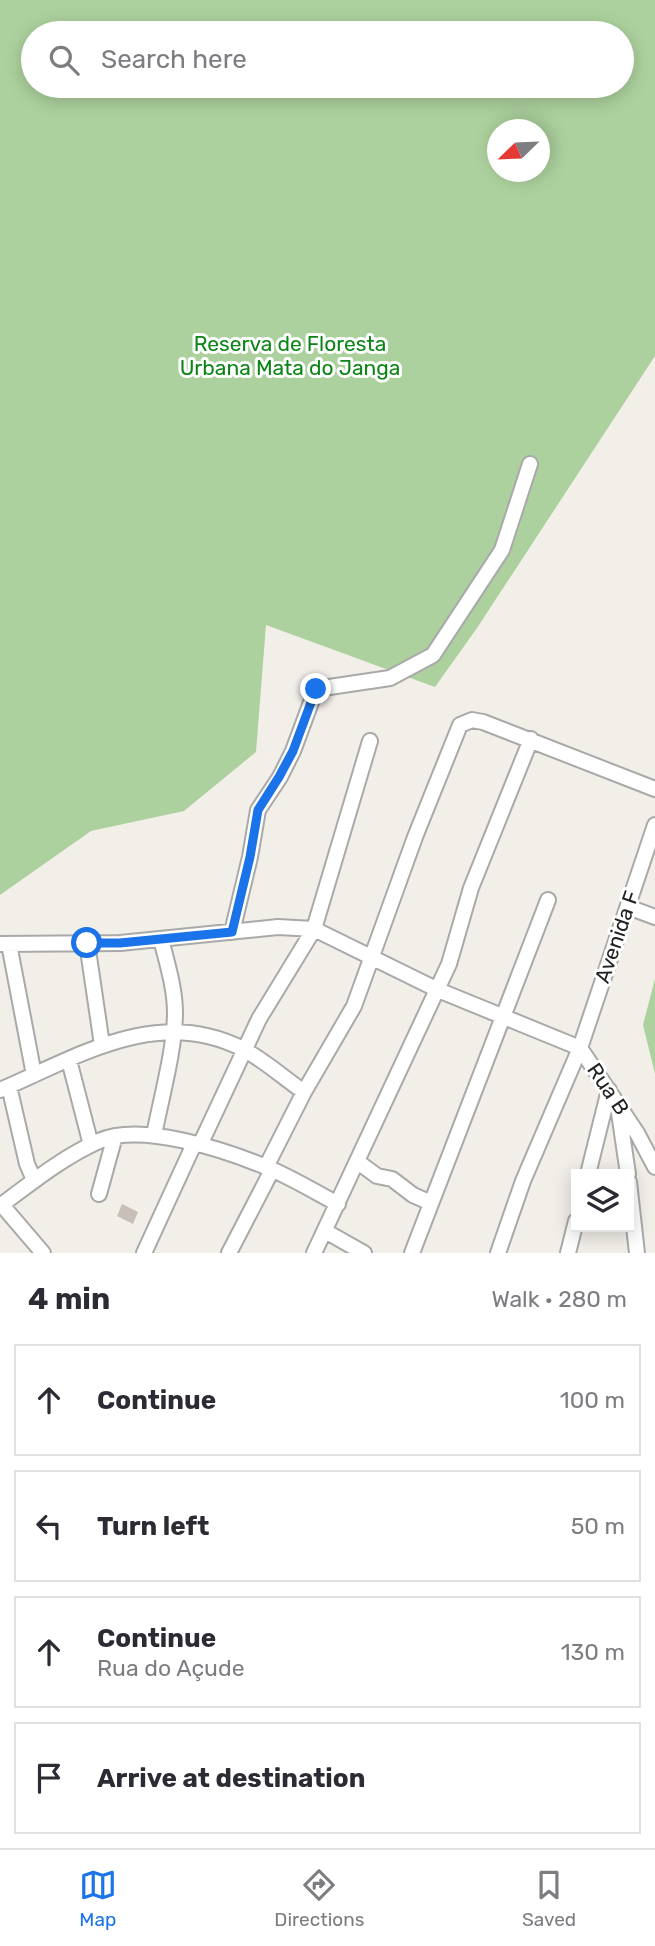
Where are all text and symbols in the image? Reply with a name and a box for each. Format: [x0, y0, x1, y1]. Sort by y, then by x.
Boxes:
search box [21, 21, 634, 98]
icon: search [45, 41, 83, 79]
text: Search here [101, 44, 247, 75]
north arrow [487, 119, 550, 182]
park label: Reserva de Floresta Urbana Mata do Janga [180, 331, 400, 380]
route end [300, 673, 331, 704]
street label: Avenida F [589, 888, 644, 986]
route start [71, 927, 102, 958]
street label: Rua B [582, 1058, 635, 1119]
map controls [571, 1169, 634, 1232]
button: layers [571, 1169, 634, 1232]
text: 4 min [28, 1281, 110, 1317]
text: Walk · 280 m [491, 1285, 627, 1313]
icon: ahead [30, 1381, 68, 1419]
text: Continue [97, 1385, 216, 1416]
text: 100 m [560, 1386, 625, 1414]
icon: left [30, 1507, 68, 1545]
text: Turn left [97, 1511, 209, 1542]
text: 50 m [571, 1512, 625, 1540]
text: Continue [97, 1623, 216, 1654]
icon: ahead [30, 1633, 68, 1671]
text: 130 m [561, 1638, 625, 1666]
text: Rua do Açude [97, 1654, 245, 1682]
icon: arrive [30, 1759, 68, 1797]
text: Arrive at destination [97, 1763, 365, 1794]
tab: Map [79, 1866, 117, 1931]
tab: Directions [274, 1866, 364, 1931]
tab: Saved [522, 1866, 576, 1931]

